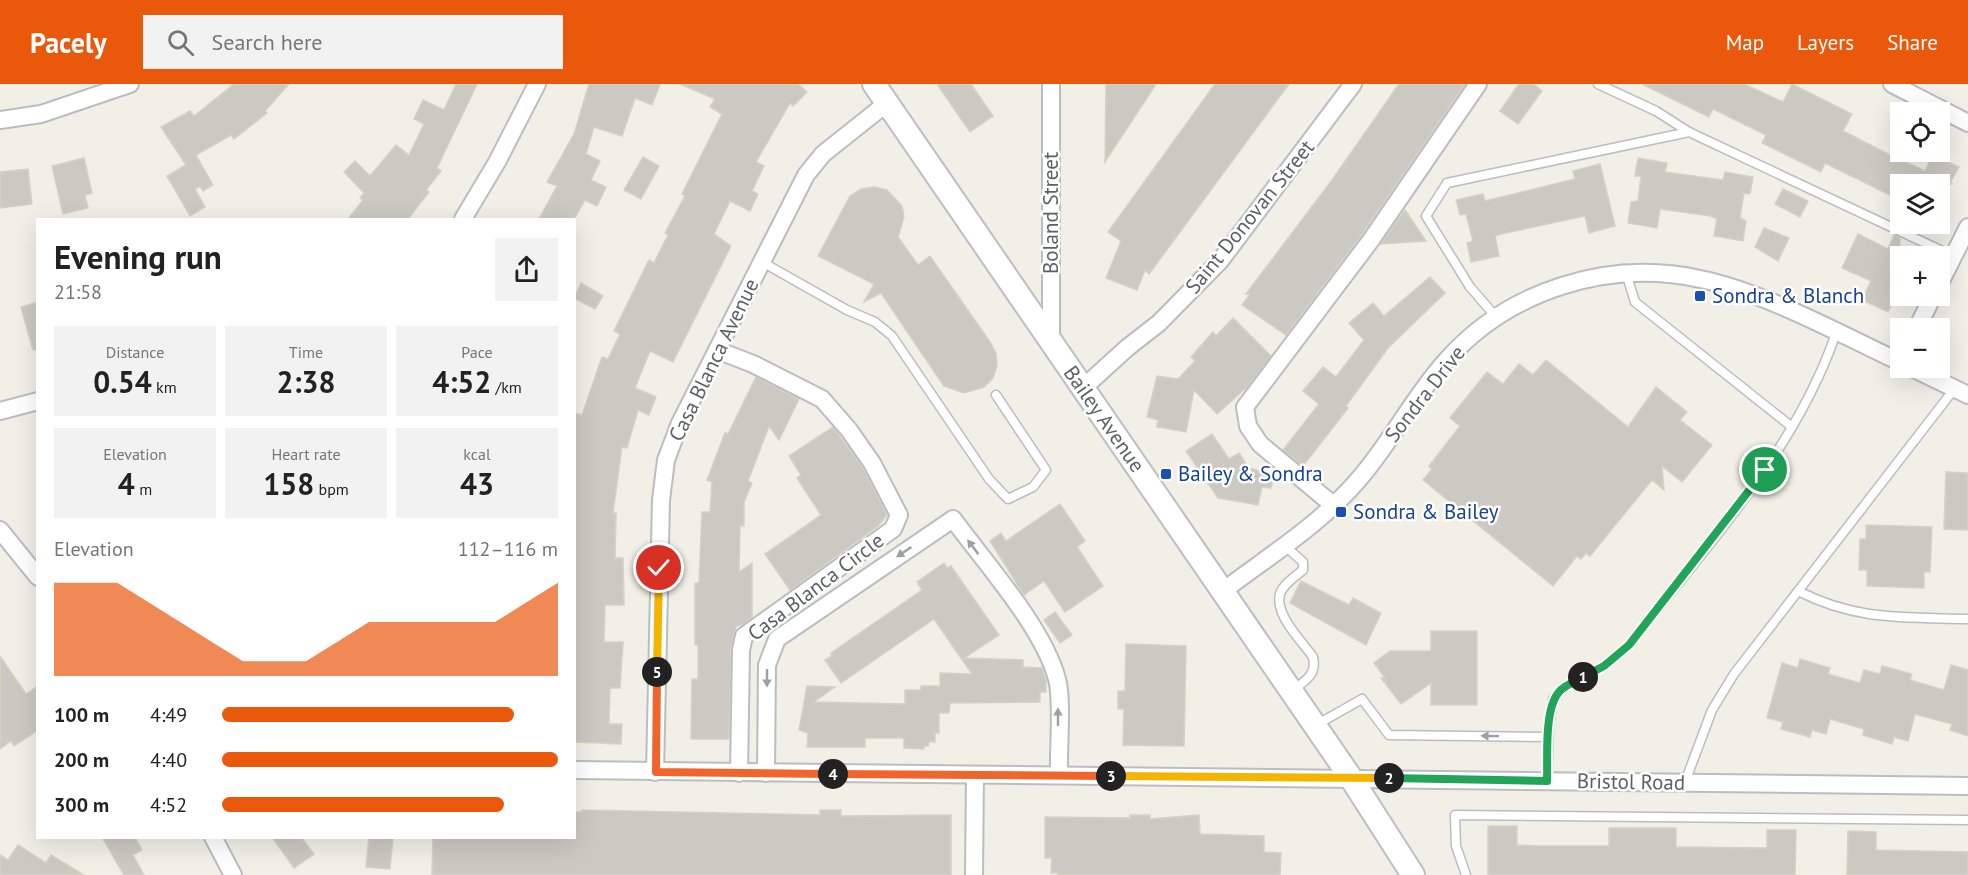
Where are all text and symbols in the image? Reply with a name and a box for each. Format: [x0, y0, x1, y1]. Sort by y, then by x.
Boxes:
search box [143, 15, 563, 69]
text: Pacely [30, 24, 107, 61]
icon: search [164, 26, 197, 59]
text: Search here [212, 28, 323, 56]
text: Map [1726, 29, 1764, 56]
text: Layers [1797, 29, 1854, 56]
text: Share [1887, 29, 1938, 56]
map controls [1890, 102, 1950, 378]
button: locate [1890, 102, 1950, 162]
street label: Saint Donovan Street [1179, 134, 1320, 299]
street label: Boland Street [1037, 152, 1064, 274]
button: layers [1890, 174, 1950, 234]
text: Evening run [54, 235, 222, 278]
button: share [495, 238, 558, 301]
button: + [1890, 246, 1950, 306]
street label: Casa Blanca Avenue [662, 274, 765, 446]
text: 21:58 [54, 279, 102, 305]
place label: Sondra & Blanch [1712, 282, 1864, 309]
marker: Sondra & Blanch [1693, 289, 1707, 303]
button: − [1890, 318, 1950, 378]
street label: Sondra Drive [1378, 340, 1471, 447]
text: Distance [106, 342, 164, 362]
text: Time [289, 342, 323, 362]
text: Pace [461, 342, 493, 362]
street label: Bailey Avenue [1058, 360, 1151, 477]
text: 0.54 [93, 362, 152, 401]
text: 2:38 [276, 362, 336, 401]
text: 4:52 [432, 362, 491, 401]
text: km [152, 377, 177, 397]
text: /km [491, 377, 522, 397]
text: Elevation [103, 444, 167, 464]
text: Heart rate [271, 444, 341, 464]
text: kcal [463, 444, 491, 464]
pin [1739, 444, 1790, 495]
icon: arrive [1748, 453, 1781, 486]
place label: Bailey & Sondra [1178, 460, 1323, 487]
text: 4 [118, 464, 135, 503]
text: 158 [263, 464, 314, 503]
text: 43 [460, 464, 494, 503]
marker: Bailey & Sondra [1159, 467, 1173, 481]
text: m [135, 479, 152, 499]
text: bpm [314, 479, 349, 499]
place label: Sondra & Bailey [1353, 498, 1499, 525]
marker: Sondra & Bailey [1334, 505, 1348, 519]
street label: Casa Blanca Circle [742, 527, 889, 647]
text: Elevation [54, 536, 134, 562]
text: 112–116 m [458, 536, 558, 562]
one-way arrow [967, 539, 980, 555]
pin [633, 542, 684, 593]
one-way arrow [897, 546, 913, 558]
icon: check [642, 551, 675, 584]
pin: 5 [642, 657, 672, 687]
text: 5 [652, 662, 662, 682]
pin: 1 [1568, 662, 1598, 692]
text: 1 [1578, 667, 1588, 687]
one-way arrow [762, 668, 772, 687]
text: 100 m [54, 702, 109, 728]
text: 4:49 [150, 702, 187, 728]
one-way arrow [1053, 707, 1063, 726]
one-way arrow [1480, 731, 1499, 741]
text: 200 m [54, 747, 109, 773]
text: 4:40 [150, 747, 187, 773]
pin: 4 [818, 759, 848, 789]
pin: 3 [1096, 761, 1126, 791]
pin: 2 [1374, 763, 1404, 793]
text: 4 [828, 764, 838, 784]
text: 3 [1106, 766, 1116, 786]
street label: Bristol Road [1577, 767, 1685, 796]
text: 2 [1384, 768, 1394, 788]
text: 300 m [54, 792, 109, 818]
text: 4:52 [150, 792, 187, 818]

